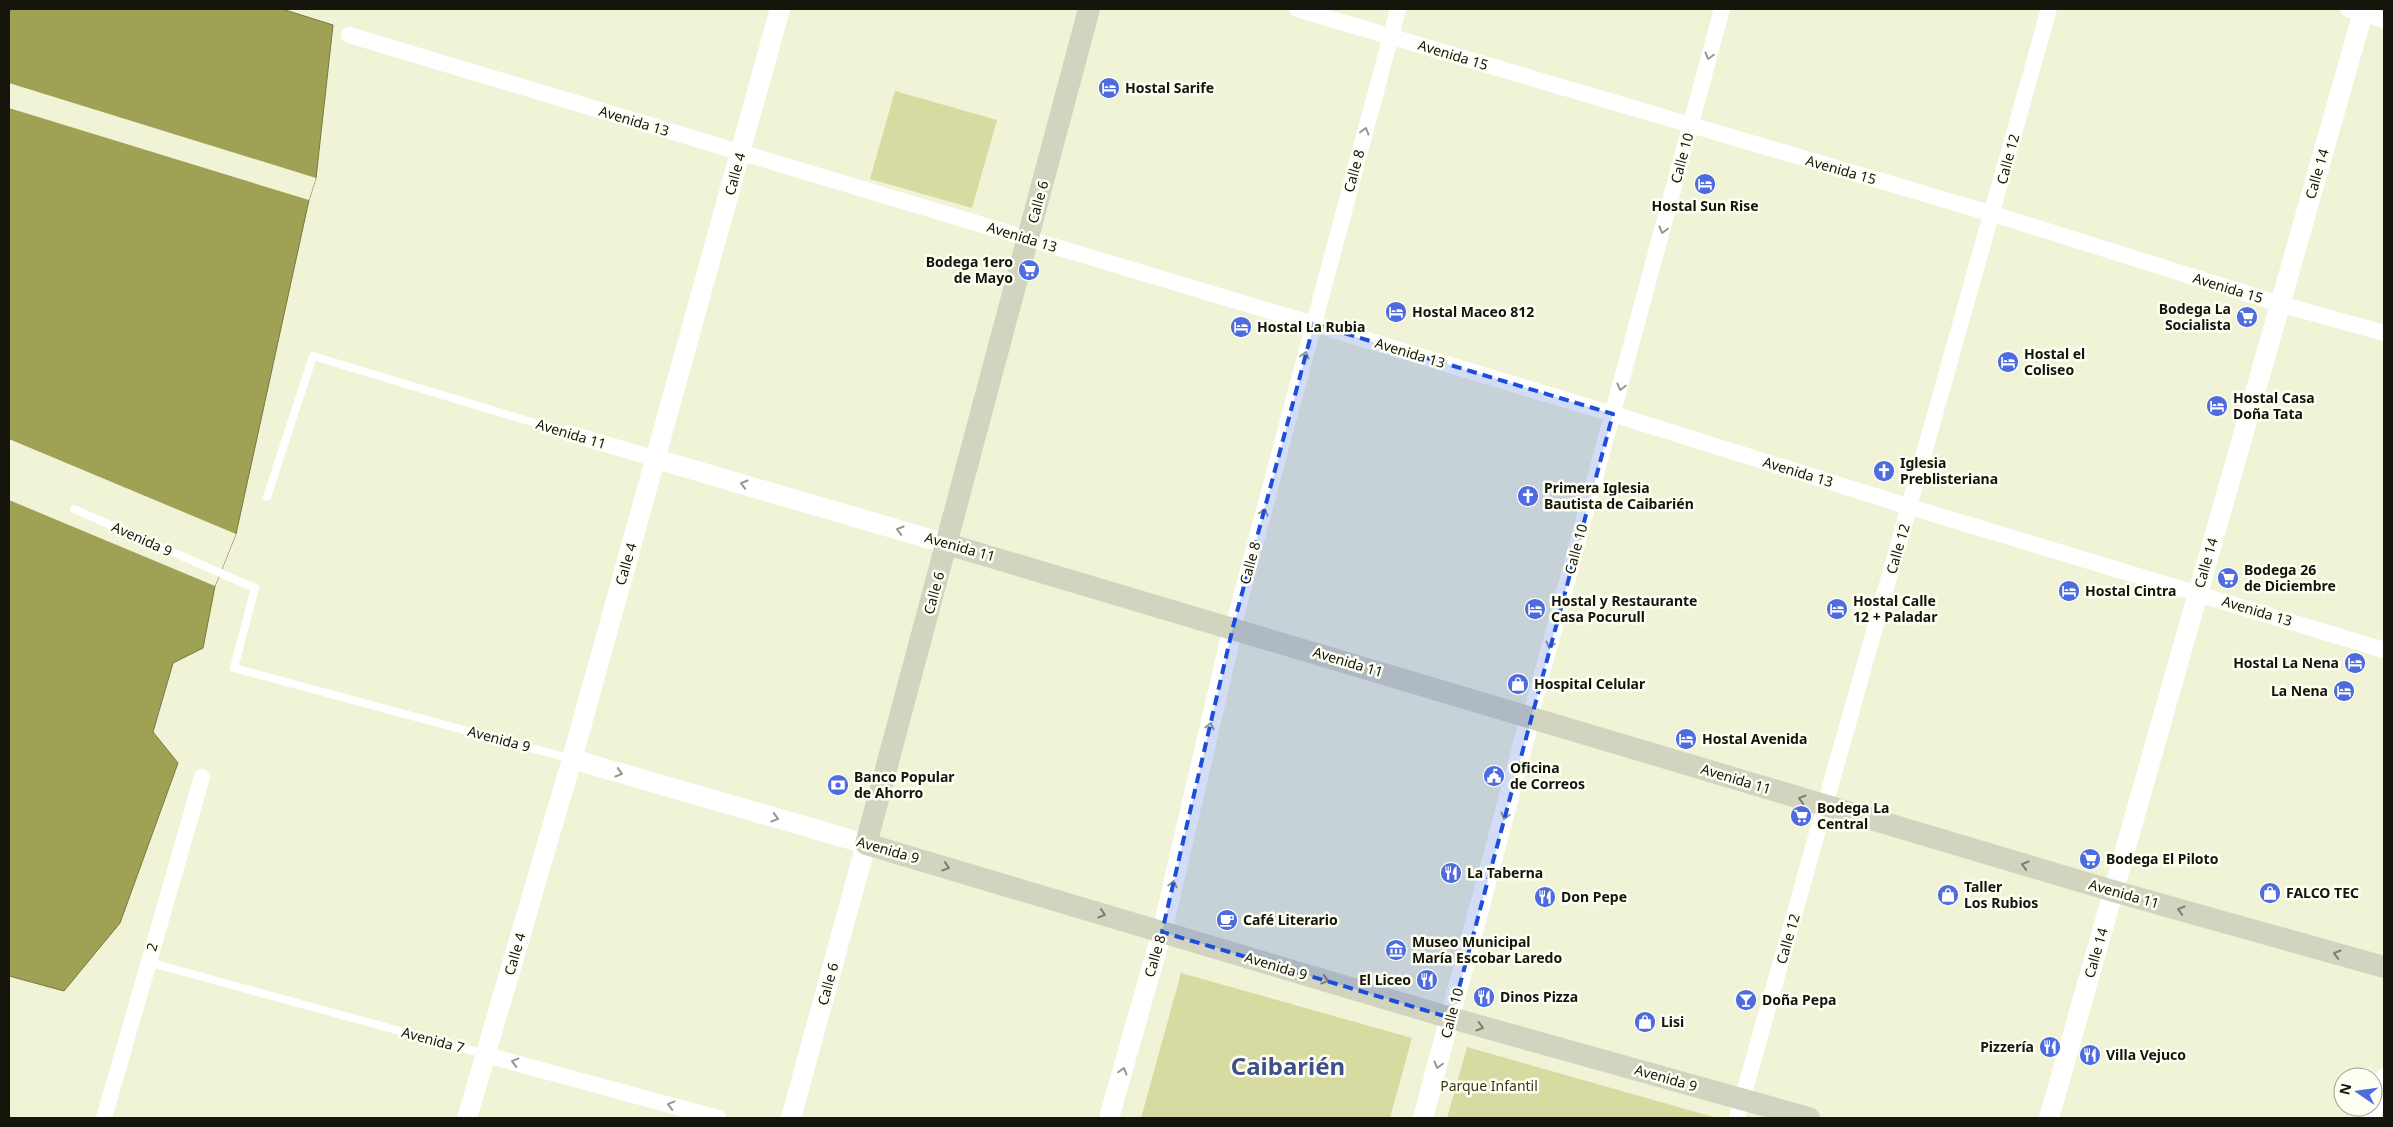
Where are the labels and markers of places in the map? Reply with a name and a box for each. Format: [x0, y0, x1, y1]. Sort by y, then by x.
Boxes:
hotel icon: Hostal Sarife [1097, 76, 1121, 100]
place label: Hostal Sarife [1125, 78, 1214, 97]
hotel icon: Hostal Sun Rise [1693, 172, 1717, 196]
place label: Hostal Sun Rise [1651, 196, 1759, 215]
place label: Bodega 1ero de Mayo [926, 252, 1013, 287]
supermarket icon: Bodega 1ero de Mayo [1017, 258, 1041, 282]
place label: Bodega La Socialista [2159, 299, 2231, 334]
hotel icon: Hostal Maceo 812 [1384, 300, 1408, 324]
place label: Hostal Maceo 812 [1412, 302, 1534, 321]
supermarket icon: Bodega La Socialista [2235, 305, 2259, 329]
hotel icon: Hostal La Rubia [1229, 315, 1253, 339]
place label: Hostal La Rubia [1257, 317, 1365, 336]
place label: Hostal el Coliseo [2024, 344, 2085, 379]
hotel icon: Hostal el Coliseo [1996, 350, 2020, 374]
place label: Hostal Casa Doña Tata [2233, 388, 2315, 423]
hotel icon: Hostal Casa Doña Tata [2205, 394, 2229, 418]
place label: Iglesia Preblisteriana [1900, 453, 1998, 488]
church icon: Iglesia Preblisteriana [1872, 459, 1896, 483]
place label: Primera Iglesia Bautista de Caibarién [1544, 478, 1694, 513]
church icon: Primera Iglesia Bautista de Caibarién [1516, 484, 1540, 508]
place label: Bodega 26 de Diciembre [2244, 560, 2336, 595]
supermarket icon: Bodega 26 de Diciembre [2216, 566, 2240, 590]
hotel icon: Hostal Cintra [2057, 579, 2081, 603]
place label: Hostal Cintra [2085, 581, 2176, 600]
place label: Hostal y Restaurante Casa Pocurull [1551, 591, 1697, 626]
place label: Hostal Calle 12 + Paladar [1853, 591, 1938, 626]
hotel icon: Hostal y Restaurante Casa Pocurull [1523, 597, 1547, 621]
hotel icon: Hostal Calle 12 + Paladar [1825, 597, 1849, 621]
hotel icon: Hostal La Nena [2343, 651, 2367, 675]
place label: Hostal La Nena [2233, 653, 2339, 672]
shop icon: Hospital Celular [1506, 672, 1530, 696]
place label: Hospital Celular [1534, 674, 1646, 693]
hotel icon: La Nena [2332, 679, 2356, 703]
place label: La Nena [2271, 681, 2328, 700]
hotel icon: Hostal Avenida [1674, 727, 1698, 751]
place label: Hostal Avenida [1702, 729, 1807, 748]
place label: Oficina de Correos [1510, 758, 1585, 793]
public building icon: Oficina de Correos [1482, 764, 1506, 788]
place label: Banco Popular de Ahorro [854, 767, 955, 802]
bank icon: Banco Popular de Ahorro [826, 773, 850, 797]
place label: Bodega La Central [1817, 798, 1889, 833]
supermarket icon: Bodega La Central [1789, 804, 1813, 828]
supermarket icon: Bodega El Piloto [2078, 847, 2102, 871]
place label: Bodega El Piloto [2106, 849, 2219, 868]
restaurant icon: La Taberna [1439, 861, 1463, 885]
place label: La Taberna [1467, 863, 1543, 882]
place label: Taller Los Rubios [1964, 877, 2038, 912]
shop icon: FALCO TEC [2258, 881, 2282, 905]
shop icon: Taller Los Rubios [1936, 883, 1960, 907]
place label: FALCO TEC [2286, 883, 2359, 902]
restaurant icon: Don Pepe [1533, 885, 1557, 909]
place label: Don Pepe [1561, 887, 1627, 906]
cafe icon: Café Literario [1215, 908, 1239, 932]
place label: Café Literario [1243, 910, 1338, 929]
place label: Museo Municipal María Escobar Laredo [1412, 932, 1562, 967]
museum icon: Museo Municipal María Escobar Laredo [1384, 938, 1408, 962]
restaurant icon: El Liceo [1415, 968, 1439, 992]
place label: El Liceo [1359, 970, 1411, 989]
restaurant icon: Dinos Pizza [1472, 985, 1496, 1009]
place label: Dinos Pizza [1500, 987, 1578, 1006]
bar icon: Doña Pepa [1734, 988, 1758, 1012]
place label: Doña Pepa [1762, 990, 1836, 1009]
shop icon: Lisi [1633, 1010, 1657, 1034]
place label: Lisi [1661, 1012, 1684, 1031]
restaurant icon: Pizzería [2038, 1035, 2062, 1059]
place label: Pizzería [1980, 1037, 2034, 1056]
restaurant icon: Villa Vejuco [2078, 1043, 2102, 1067]
place label: Villa Vejuco [2106, 1045, 2186, 1064]

